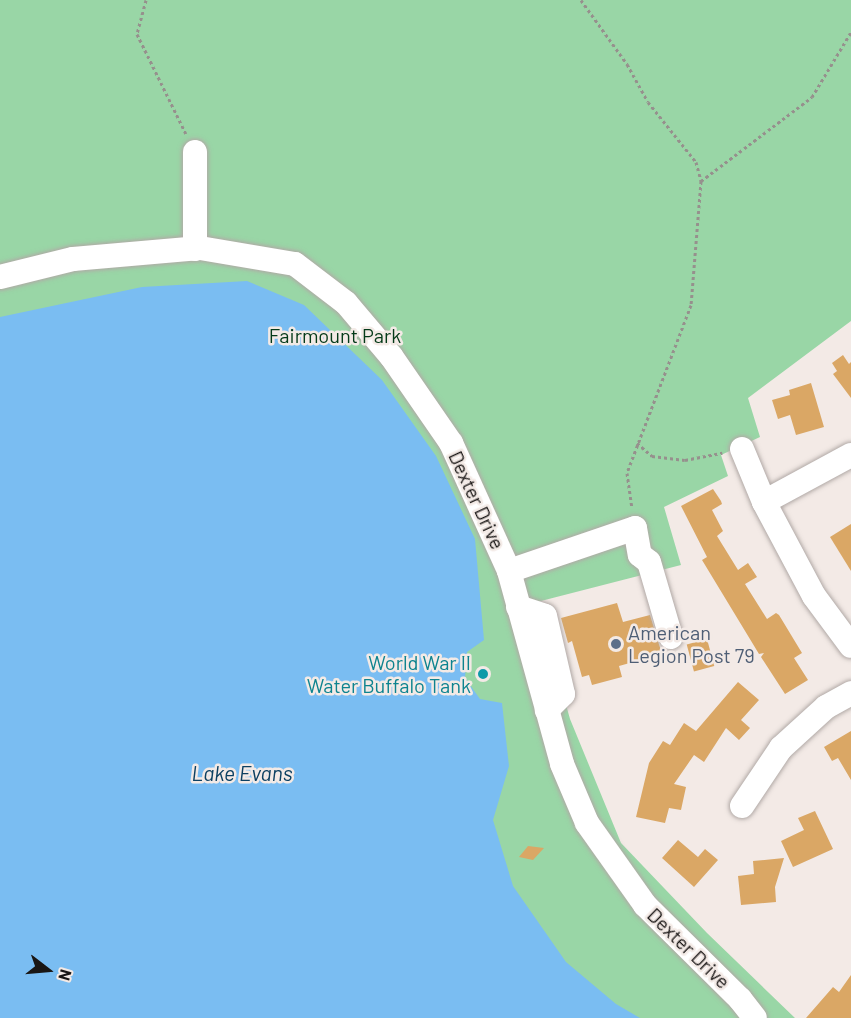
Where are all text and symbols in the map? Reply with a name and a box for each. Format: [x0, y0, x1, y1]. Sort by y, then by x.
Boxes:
park label: Fairmount Park [269, 323, 401, 347]
street label: Dexter Drive [444, 447, 510, 553]
place label: American Legion Post 79 [628, 620, 755, 667]
marker: American Legion Post 79 [609, 637, 623, 651]
place label: World War II Water Buffalo Tank [307, 650, 471, 697]
marker: World War II Water Buffalo Tank [476, 667, 490, 681]
water label: Lake Evans [192, 760, 292, 786]
street label: Dexter Drive [643, 903, 735, 993]
north arrow [18, 940, 78, 1000]
text: N [55, 967, 76, 983]

